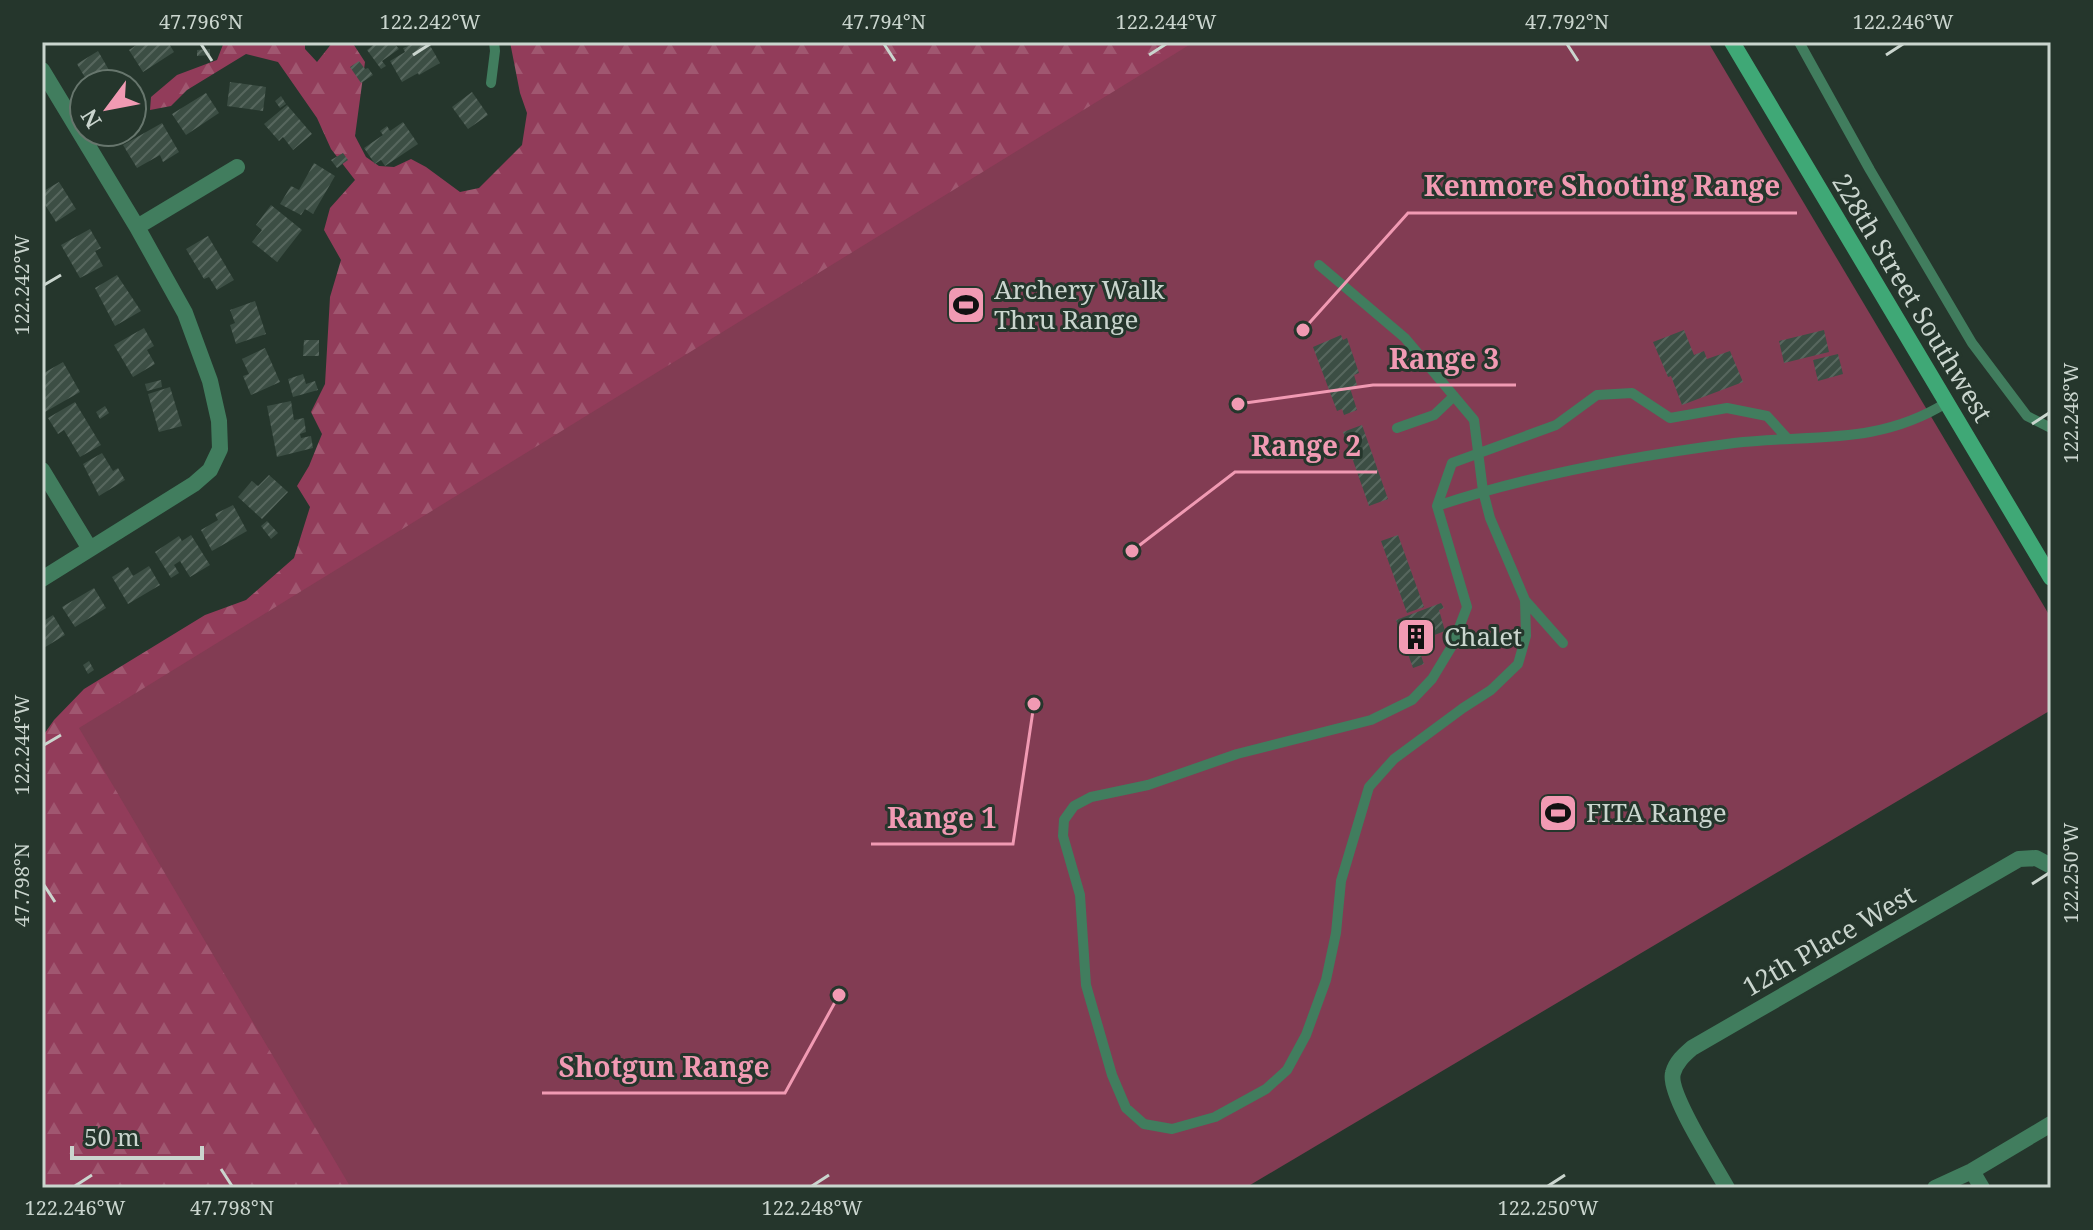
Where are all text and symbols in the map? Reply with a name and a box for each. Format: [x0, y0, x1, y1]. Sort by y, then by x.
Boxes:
text: 47.796°N [159, 8, 243, 35]
text: 122.242°W [379, 8, 481, 35]
text: 47.794°N [842, 8, 926, 35]
text: 122.244°W [1115, 8, 1217, 35]
text: 47.792°N [1525, 8, 1609, 35]
text: 122.246°W [1852, 8, 1954, 35]
north arrow [68, 68, 148, 148]
text: N [73, 104, 108, 134]
callout: Kenmore Shooting Range [1408, 161, 1797, 213]
text: Kenmore Shooting Range [1424, 166, 1780, 204]
street label: 228th Street Southwest [1824, 167, 2001, 428]
text: 122.242°W [8, 234, 35, 336]
place label: Archery Walk Thru Range [994, 271, 1166, 337]
sports icon: Archery Walk Thru Range [945, 284, 987, 326]
callout: Range 3 [1373, 333, 1516, 385]
text: Range 3 [1389, 339, 1499, 377]
text: 122.248°W [2057, 362, 2084, 464]
callout: Range 2 [1235, 420, 1377, 472]
text: Range 2 [1251, 426, 1361, 464]
building icon: Chalet [1395, 616, 1437, 658]
place label: Chalet [1444, 618, 1522, 654]
text: 122.244°W [8, 694, 35, 796]
callout: Range 1 [871, 792, 1013, 844]
sports icon: FITA Range [1537, 792, 1579, 834]
place label: FITA Range [1586, 794, 1727, 830]
text: Range 1 [887, 798, 997, 836]
text: 122.250°W [2057, 822, 2084, 924]
text: 47.798°N [8, 843, 35, 927]
street label: 12th Place West [1736, 876, 1921, 1004]
callout: Shotgun Range [542, 1041, 785, 1093]
text: Shotgun Range [559, 1047, 769, 1085]
scale bar [72, 1110, 202, 1160]
text: 50 m [84, 1120, 140, 1153]
text: 122.246°W [24, 1194, 126, 1221]
text: 47.798°N [190, 1194, 274, 1221]
text: 122.248°W [761, 1194, 863, 1221]
text: 122.250°W [1497, 1194, 1599, 1221]

